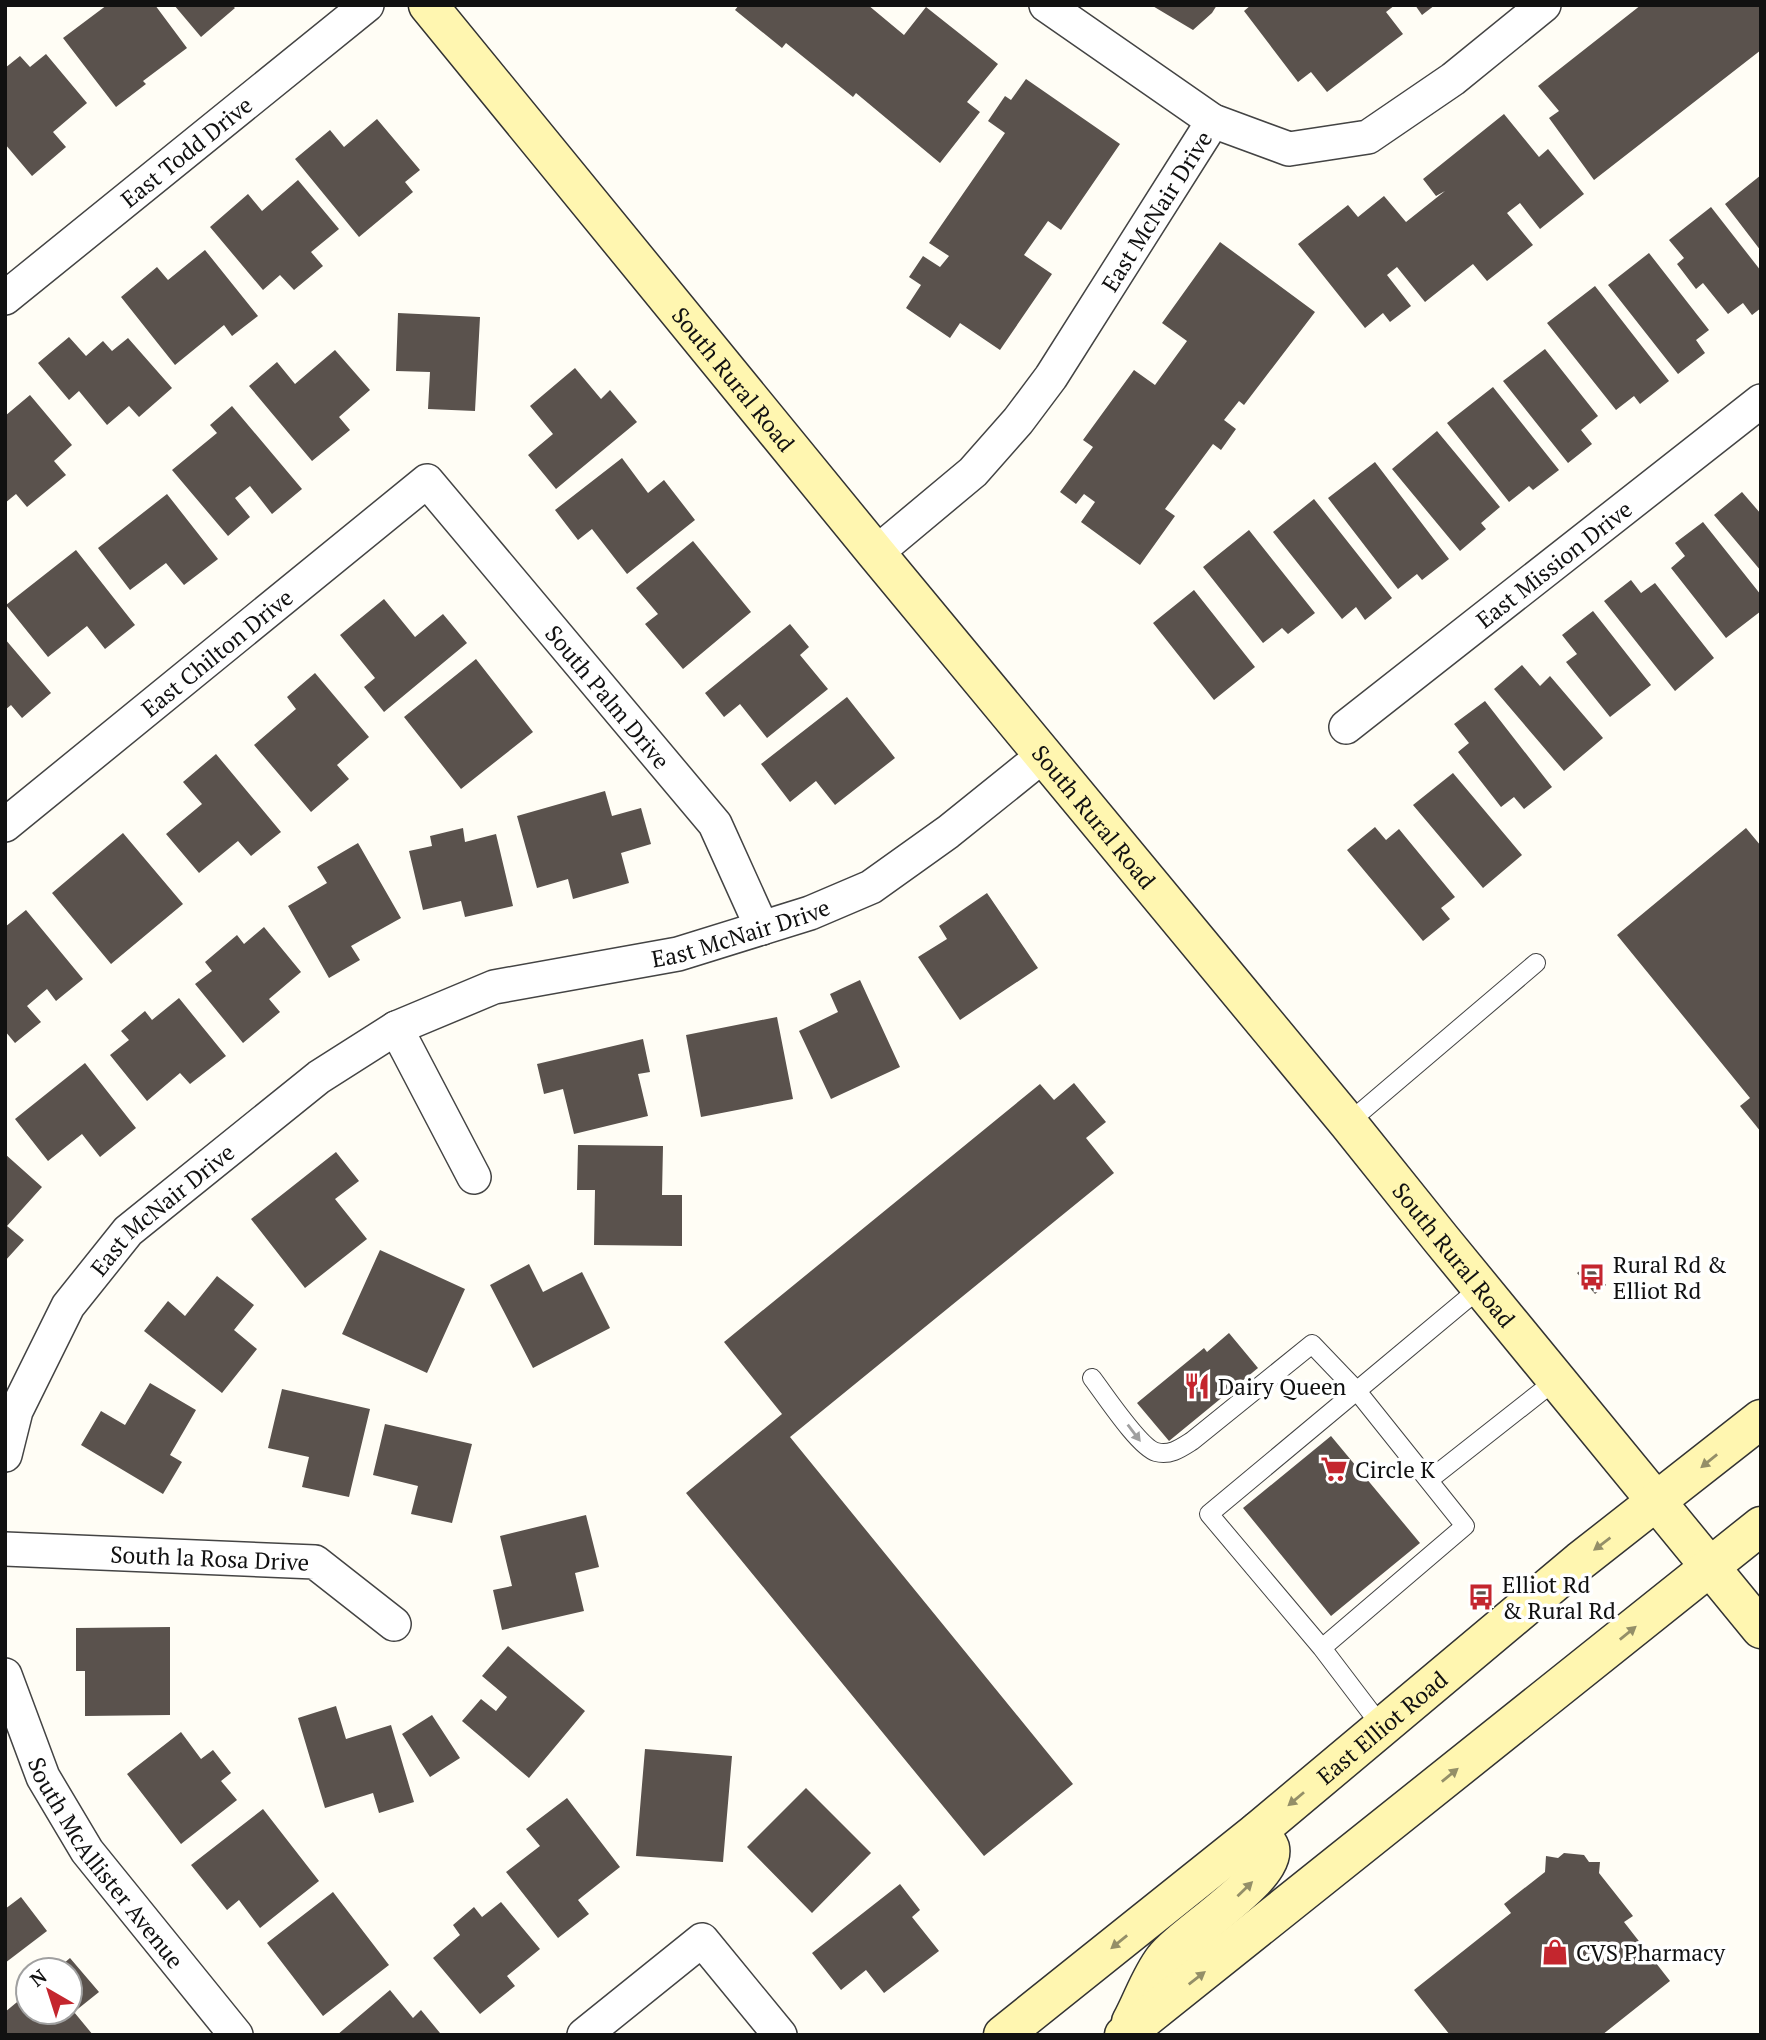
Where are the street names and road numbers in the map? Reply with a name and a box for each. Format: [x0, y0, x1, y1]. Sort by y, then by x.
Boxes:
street label: East Todd Drive [114, 89, 258, 214]
street label: East McNair Drive [1094, 125, 1219, 297]
street label: South Rural Road [665, 300, 802, 458]
street label: East Mission Drive [1469, 493, 1638, 635]
street label: East Chilton Drive [134, 581, 299, 724]
street label: South Palm Drive [539, 618, 677, 775]
street label: South Rural Road [1025, 738, 1163, 895]
street label: East McNair Drive [649, 891, 834, 974]
street label: East McNair Drive [83, 1136, 240, 1282]
street label: South Rural Road [1386, 1176, 1523, 1334]
street label: South la Rosa Drive [110, 1538, 310, 1577]
street label: East Elliot Road [1310, 1663, 1454, 1791]
street label: South McAllister Avenue [21, 1753, 191, 1974]

